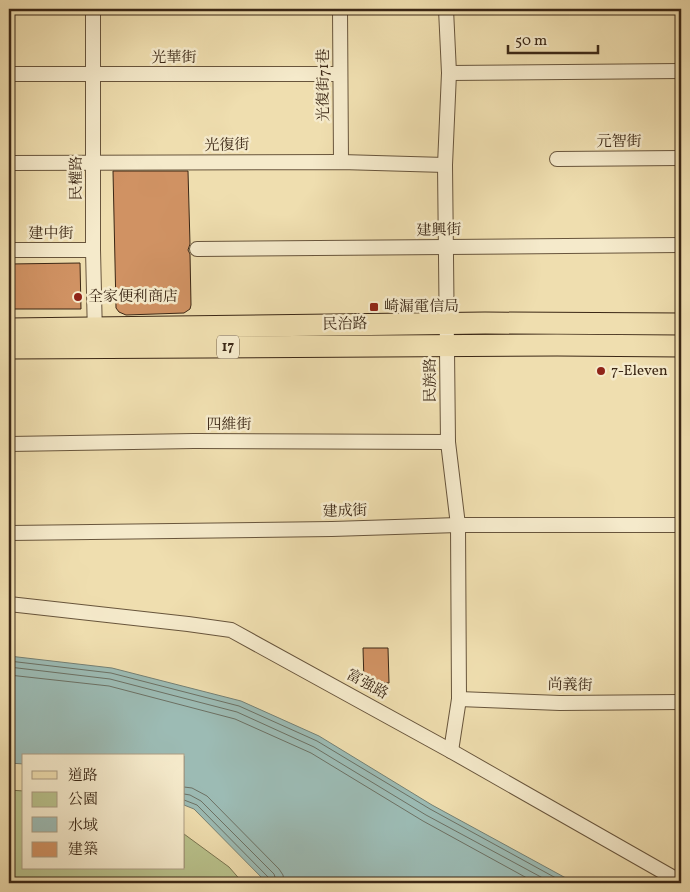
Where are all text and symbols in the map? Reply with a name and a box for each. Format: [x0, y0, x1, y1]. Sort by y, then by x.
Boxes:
scale bar [508, 22, 598, 54]
text: 50 m [515, 31, 547, 52]
street label: 光華街 [151, 48, 197, 69]
street label: 光復街71巷 [314, 48, 335, 122]
street label: 元智街 [596, 132, 642, 153]
street label: 光復街 [204, 135, 250, 157]
street label: 民權路 [67, 155, 88, 201]
street label: 建興街 [416, 220, 462, 242]
street label: 建中街 [28, 224, 74, 245]
place label: 全家便利商店 [88, 287, 178, 308]
marker: 全家便利商店 [72, 291, 84, 303]
place label: 崎漏電信局 [384, 297, 459, 318]
marker: 崎漏電信局 [368, 301, 380, 313]
street label: 民治路 [322, 314, 368, 336]
road number: 17 [217, 336, 239, 358]
street label: 民族路 [421, 357, 442, 403]
place label: 7-Eleven [611, 361, 668, 382]
marker: 7-Eleven [595, 365, 607, 377]
street label: 四維街 [206, 415, 252, 436]
street label: 建成街 [322, 501, 368, 523]
street label: 富強路 [342, 665, 392, 705]
street label: 尚義街 [547, 675, 593, 697]
legend [22, 754, 185, 870]
text: 道路 [68, 766, 98, 787]
text: 公園 [68, 790, 98, 811]
text: 水域 [68, 816, 98, 837]
text: 建築 [68, 840, 98, 861]

